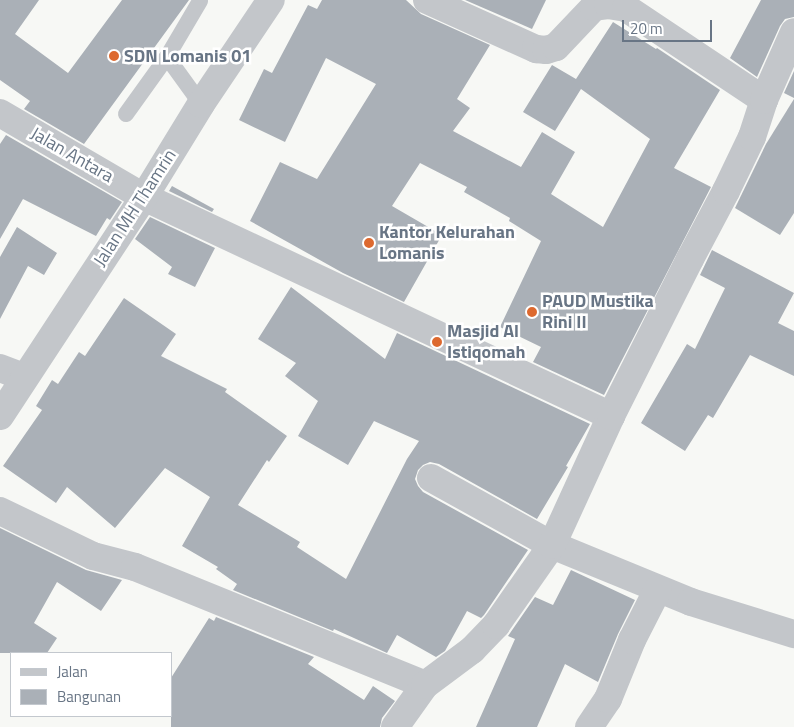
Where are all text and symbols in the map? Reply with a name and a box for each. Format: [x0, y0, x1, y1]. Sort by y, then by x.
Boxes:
scale bar [624, 10, 714, 42]
text: 20 m [630, 17, 663, 40]
place label: SDN Lomanis 01 [124, 45, 251, 67]
marker: SDN Lomanis 01 [108, 50, 120, 62]
street label: Jalan Antara [27, 123, 117, 187]
street label: Jalan MH Thamrin [89, 145, 181, 271]
place label: Kantor Kelurahan Lomanis [379, 222, 515, 264]
marker: Kantor Kelurahan Lomanis [363, 237, 375, 249]
place label: PAUD Mustika Rini II [542, 291, 654, 334]
marker: PAUD Mustika Rini II [526, 306, 538, 318]
place label: Masjid Al Istiqomah [447, 321, 525, 364]
marker: Masjid Al Istiqomah [431, 336, 443, 348]
legend [10, 652, 172, 717]
text: Jalan [57, 660, 88, 683]
text: Bangunan [57, 685, 121, 708]

